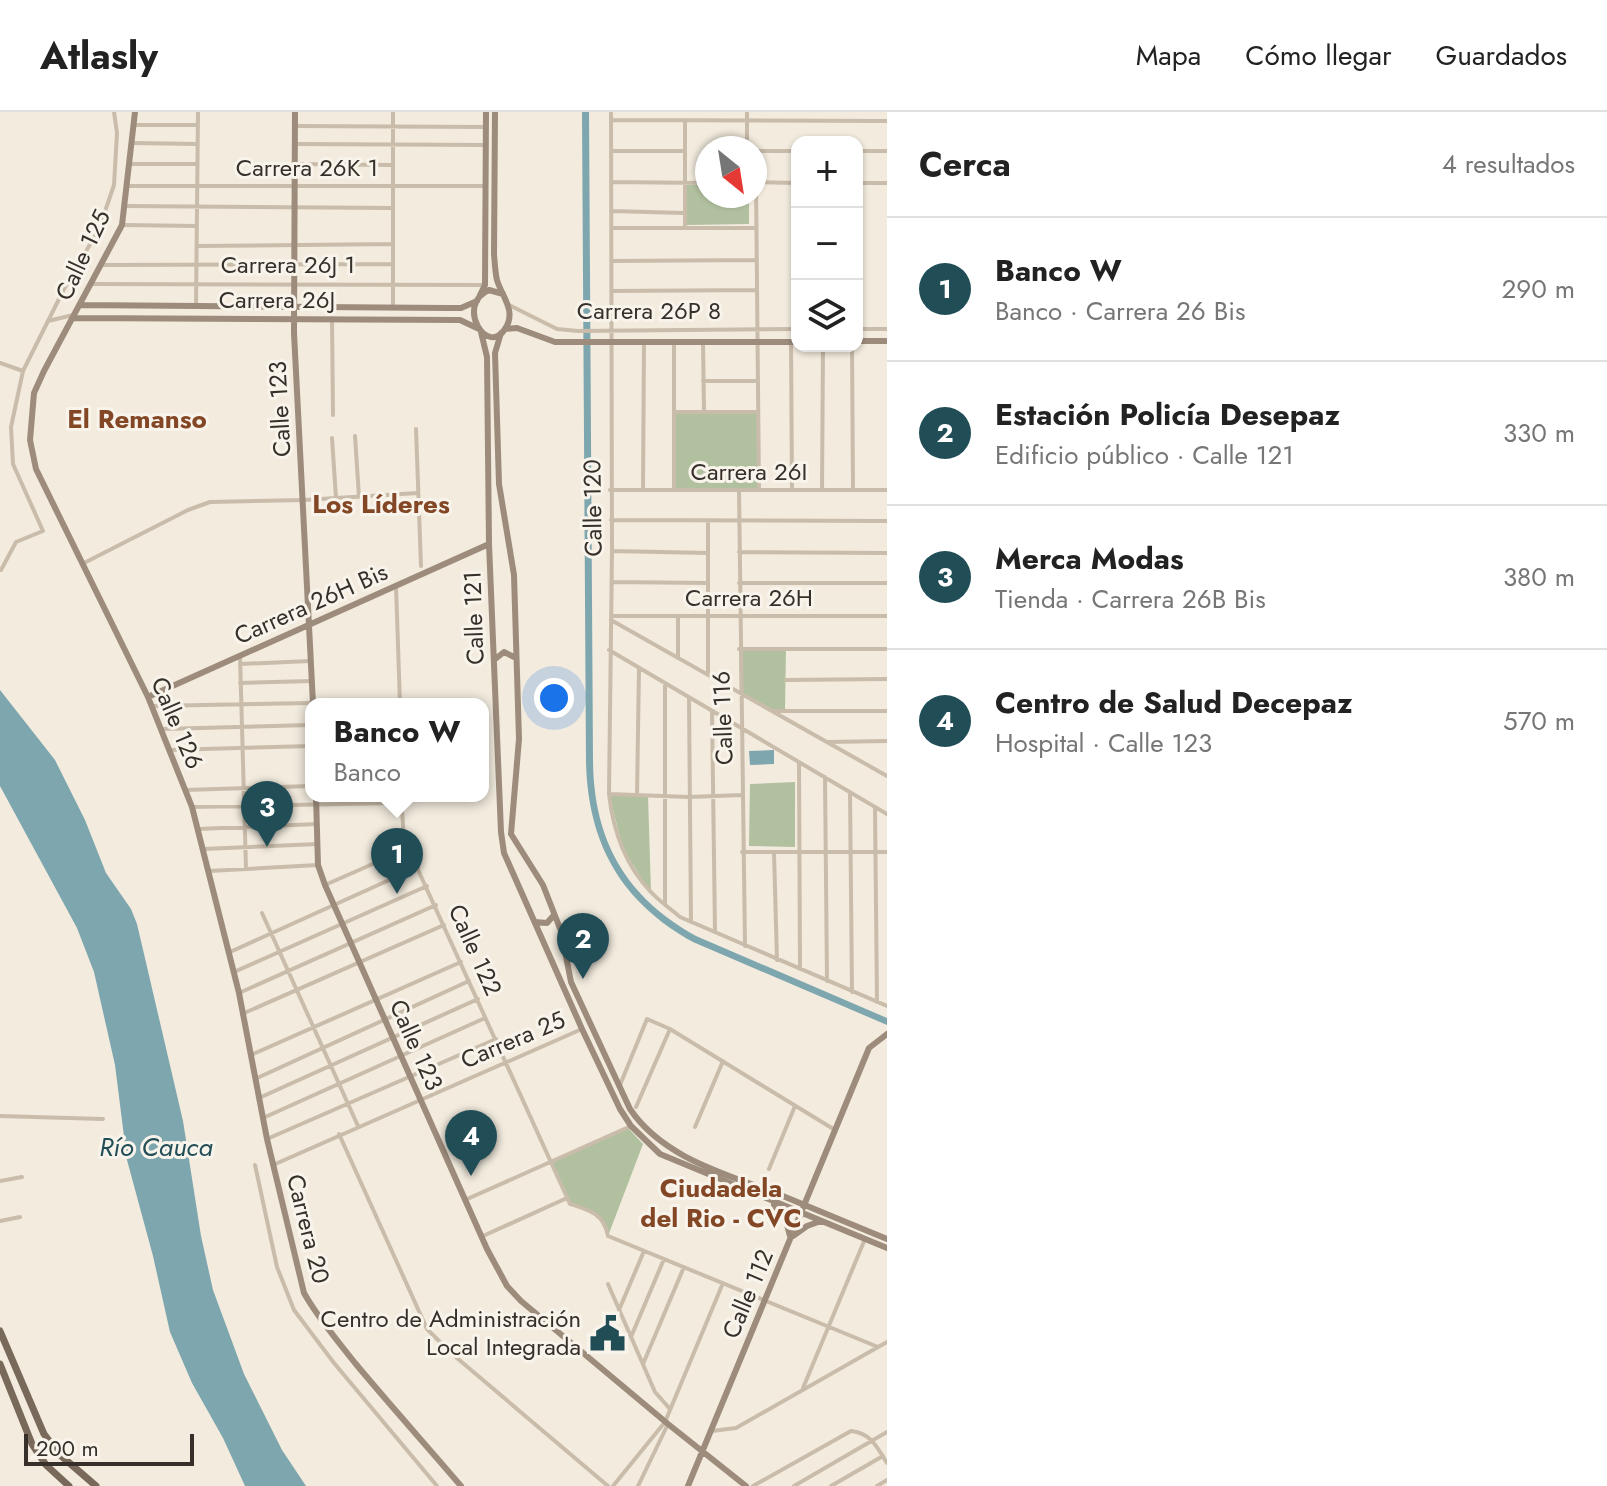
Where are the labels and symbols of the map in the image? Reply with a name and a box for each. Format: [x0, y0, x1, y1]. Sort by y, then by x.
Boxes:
north arrow [695, 136, 767, 208]
street label: Carrera 26K 1 [236, 150, 378, 185]
street label: Calle 125 [46, 204, 119, 306]
street label: Carrera 26J 1 [221, 247, 355, 282]
street label: Carrera 26J [219, 282, 335, 317]
street label: Carrera 26P 8 [577, 293, 721, 328]
street label: Calle 123 [260, 360, 299, 458]
district label: El Remanso [67, 400, 207, 438]
street label: Carrera 26I [691, 454, 807, 489]
street label: Calle 120 [574, 459, 611, 557]
district label: Los Líderes [312, 485, 450, 523]
street label: Carrera 26H Bis [229, 554, 393, 653]
street label: Calle 121 [454, 571, 493, 666]
street label: Carrera 26H [685, 580, 813, 615]
street label: Calle 116 [703, 670, 742, 766]
street label: Calle 126 [142, 671, 212, 774]
your location [534, 678, 574, 718]
pin: 3 [241, 781, 293, 847]
pin: 1 [371, 828, 423, 894]
street label: Calle 122 [440, 899, 511, 1001]
pin: 2 [557, 913, 609, 979]
street label: Calle 123 [381, 994, 452, 1096]
street label: Carrera 25 [455, 1002, 571, 1077]
pin: 4 [445, 1110, 497, 1176]
water label: Río Cauca [99, 1128, 213, 1166]
district label: Ciudadela del Rio - CVC [640, 1169, 802, 1237]
street label: Carrera 20 [278, 1171, 339, 1287]
street label: Calle 112 [713, 1244, 782, 1344]
place label: Centro de Administración Local Integrada [320, 1301, 581, 1364]
public building icon: Centro de Administración Local Integrada [588, 1314, 626, 1352]
scale bar [24, 1430, 194, 1466]

